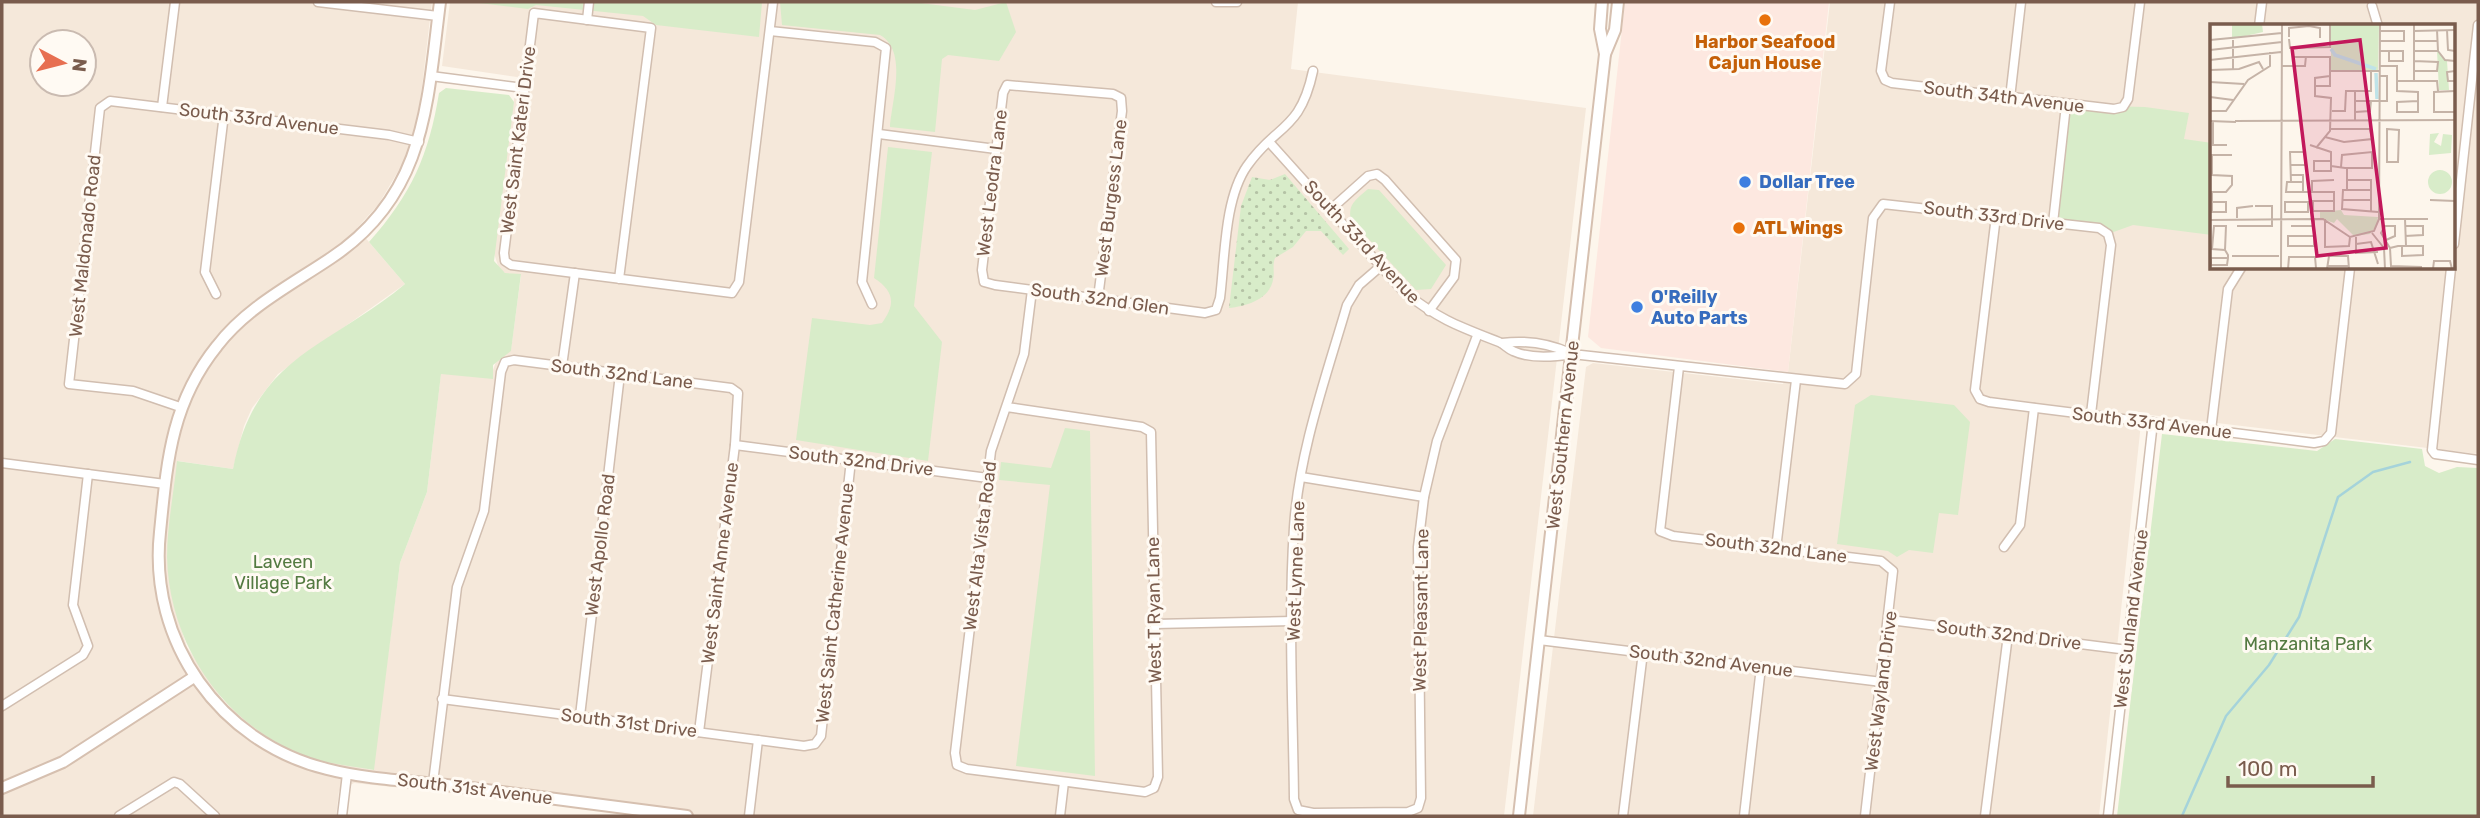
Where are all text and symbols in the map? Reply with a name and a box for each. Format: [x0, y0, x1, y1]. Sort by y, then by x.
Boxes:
marker: Harbor Seafood Cajun House [1757, 12, 1773, 28]
inset map [2210, 24, 2456, 270]
north arrow [28, 28, 98, 98]
place label: Harbor Seafood Cajun House [1695, 31, 1835, 74]
street label: West Saint Kateri Drive [496, 45, 540, 235]
text: N [67, 57, 92, 73]
street label: South 34th Avenue [1922, 76, 2086, 118]
street label: South 33rd Avenue [178, 98, 340, 140]
street label: West Leodra Lane [972, 108, 1012, 258]
street label: West Burgess Lane [1090, 118, 1132, 278]
street label: West Maldonado Road [64, 154, 106, 338]
place label: Dollar Tree [1759, 171, 1855, 193]
marker: Dollar Tree [1737, 174, 1753, 190]
street label: South 33rd Avenue [1299, 176, 1425, 308]
street label: South 33rd Drive [1922, 196, 2066, 236]
place label: ATL Wings [1753, 217, 1843, 239]
marker: ATL Wings [1731, 220, 1747, 236]
street label: South 32nd Glen [1029, 278, 1171, 320]
place label: O'Reilly Auto Parts [1651, 286, 1748, 329]
marker: O'Reilly Auto Parts [1629, 299, 1645, 315]
street label: West Southern Avenue [1542, 339, 1584, 531]
street label: South 32nd Lane [550, 354, 694, 394]
street label: South 33rd Avenue [2071, 402, 2233, 444]
street label: South 32nd Drive [787, 441, 935, 481]
street label: West Alta Vista Road [959, 460, 1001, 632]
street label: West Saint Anne Avenue [697, 461, 743, 665]
street label: West Apollo Road [580, 472, 620, 618]
street label: West Saint Catherine Avenue [811, 482, 859, 724]
street label: West Lynne Lane [1283, 500, 1309, 642]
street label: West Pleasant Lane [1409, 528, 1433, 692]
street label: South 32nd Lane [1704, 528, 1848, 568]
street label: West Sunland Avenue [2109, 528, 2153, 710]
street label: West T Ryan Lane [1142, 537, 1166, 683]
park label: Laveen Village Park [234, 551, 332, 594]
street label: West Wayland Drive [1860, 609, 1902, 773]
street label: South 32nd Drive [1935, 615, 2083, 655]
park label: Manzanita Park [2244, 633, 2373, 655]
street label: South 32nd Avenue [1628, 640, 1794, 682]
street label: South 31st Drive [560, 704, 698, 742]
scale bar [2228, 744, 2373, 788]
text: 100 m [2238, 756, 2297, 781]
street label: South 31st Avenue [396, 769, 554, 809]

